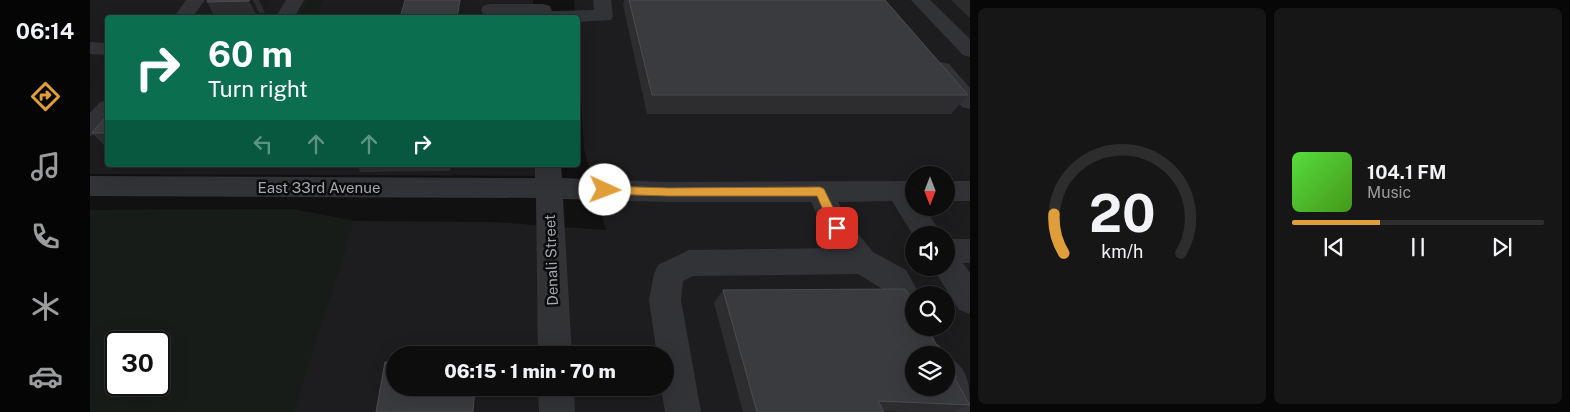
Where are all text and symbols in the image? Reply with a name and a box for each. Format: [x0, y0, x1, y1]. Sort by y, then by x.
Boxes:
text: 06:14 [16, 18, 74, 44]
text: 60 m [208, 34, 293, 75]
icon: right [125, 35, 190, 100]
text: Turn right [208, 76, 308, 102]
icon: directions [28, 79, 63, 114]
icon: left [249, 130, 277, 158]
icon: ahead [302, 130, 330, 158]
icon: ahead [355, 130, 383, 158]
icon: right [408, 130, 436, 158]
icon: music [28, 149, 63, 184]
text: 104.1 FM [1367, 161, 1446, 183]
position arrow [578, 163, 630, 215]
north arrow [905, 166, 955, 216]
map controls [905, 166, 955, 396]
street label: East 33rd Avenue [258, 179, 380, 196]
text: 20 [1089, 183, 1155, 244]
text: Music [1367, 183, 1411, 202]
pin [816, 207, 858, 249]
street label: Denali Street [541, 214, 561, 306]
icon: arrive [823, 214, 851, 242]
icon: phone [28, 219, 63, 254]
button: sound [905, 226, 955, 276]
icon: previous [1320, 233, 1348, 261]
icon: pause [1404, 233, 1432, 261]
icon: next [1488, 233, 1516, 261]
text: km/h [1101, 241, 1143, 262]
button: search [905, 286, 955, 336]
icon: climate [28, 289, 63, 324]
speed limit sign: 30 [105, 331, 170, 396]
button: layers [905, 346, 955, 396]
icon: car [28, 359, 63, 394]
text: 06:15 · 1 min · 70 m [444, 360, 616, 382]

